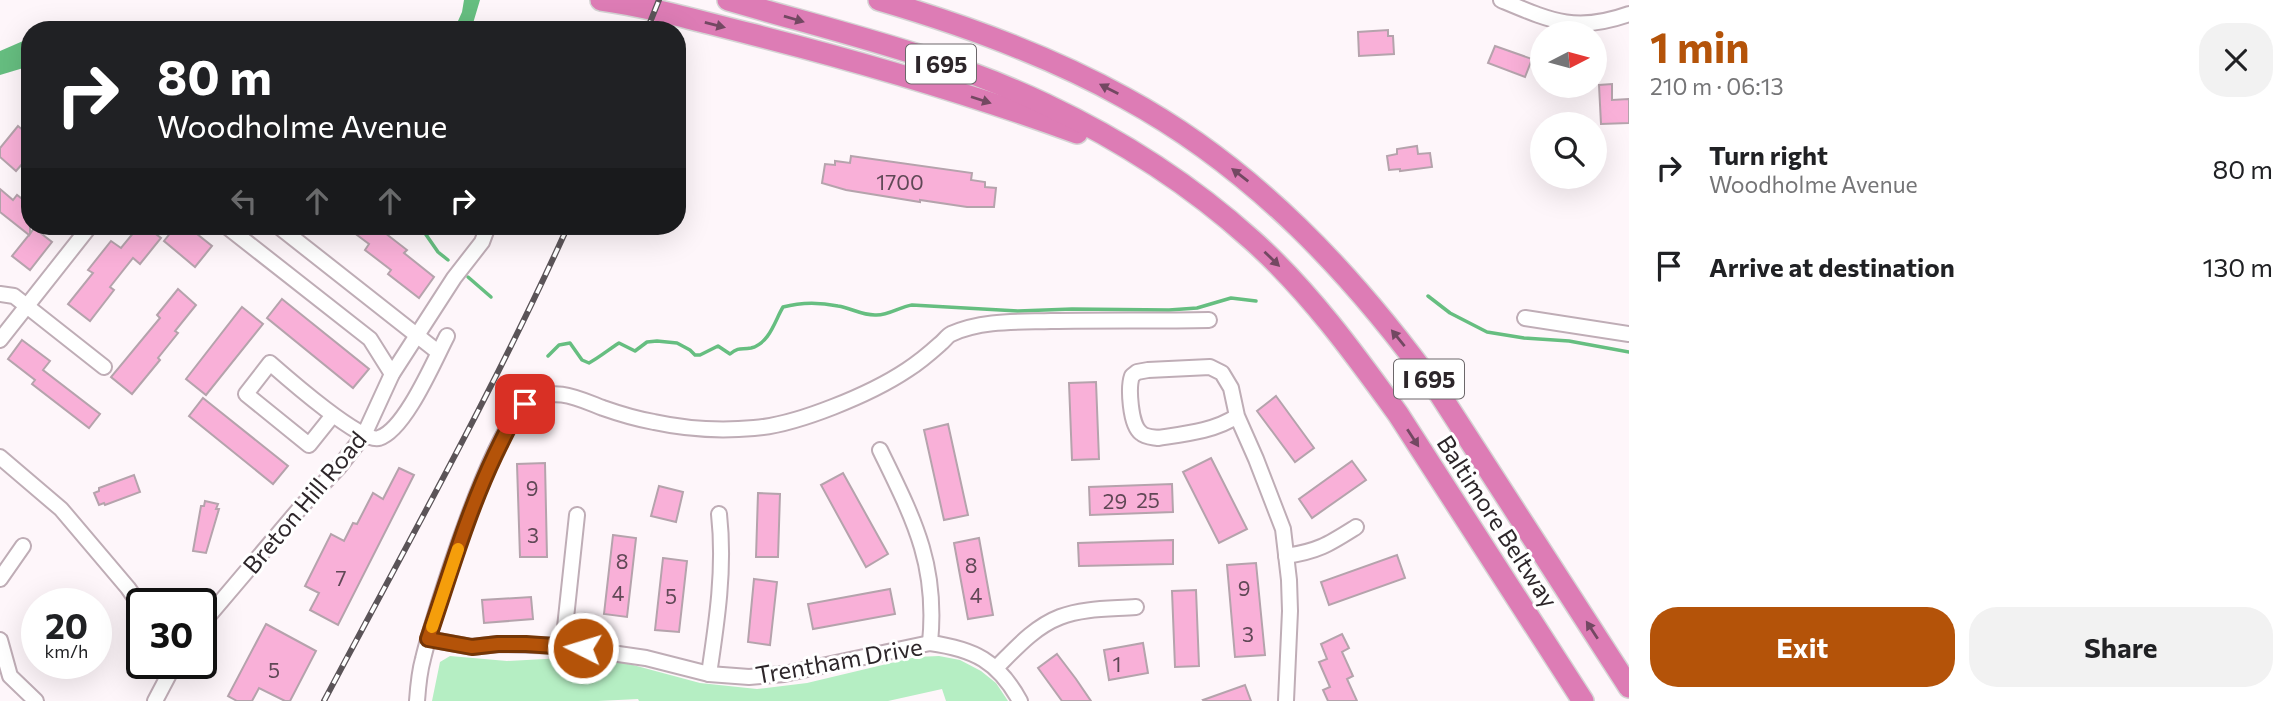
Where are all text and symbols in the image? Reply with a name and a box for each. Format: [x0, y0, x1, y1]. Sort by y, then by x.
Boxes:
one-way arrow [784, 14, 805, 24]
one-way arrow [704, 20, 726, 31]
text: 1 min [1650, 20, 1750, 72]
north arrow [1530, 21, 1606, 98]
map controls [1530, 21, 1607, 189]
button: close [2199, 23, 2273, 97]
road number: I 695 [906, 44, 976, 83]
text: 80 m [157, 45, 272, 105]
icon: right [42, 49, 133, 140]
text: 210 m · 06:13 [1650, 72, 1784, 100]
one-way arrow [1099, 84, 1119, 95]
one-way arrow [971, 96, 992, 106]
text: Woodholme Avenue [157, 105, 447, 145]
button: search [1530, 112, 1607, 189]
text: Turn right [1709, 139, 1828, 170]
icon: right [1650, 149, 1688, 187]
text: 80 m [2213, 153, 2273, 184]
one-way arrow [1232, 168, 1250, 183]
house number: 1700 [876, 169, 924, 194]
text: Woodholme Avenue [1709, 170, 1918, 198]
icon: left [225, 182, 263, 220]
icon: ahead [298, 182, 336, 220]
icon: ahead [371, 182, 409, 220]
icon: right [444, 182, 482, 220]
icon: arrive [1650, 247, 1688, 285]
one-way arrow [1263, 251, 1280, 267]
text: Arrive at destination [1709, 251, 1955, 282]
text: 130 m [2202, 251, 2273, 282]
one-way arrow [1391, 329, 1406, 347]
road number: I 695 [1394, 360, 1464, 398]
pin [495, 374, 555, 434]
icon: arrive [506, 385, 544, 423]
street label: Breton Hill Road [236, 425, 372, 579]
one-way arrow [1406, 428, 1419, 447]
street label: Baltimore Beltway [1431, 429, 1565, 613]
house number: 9 [526, 475, 538, 500]
house number: 25 [1136, 487, 1160, 512]
house number: 29 [1103, 488, 1127, 513]
house number: 3 [527, 522, 539, 547]
house number: 8 [616, 548, 628, 573]
house number: 8 [965, 552, 977, 577]
house number: 7 [335, 565, 347, 590]
house number: 9 [1238, 575, 1250, 600]
house number: 4 [612, 580, 625, 605]
house number: 4 [970, 582, 983, 607]
house number: 5 [665, 583, 677, 608]
speed limit sign: 30 [126, 588, 217, 679]
text: 20 [45, 603, 88, 646]
button: Exit [1650, 607, 1955, 687]
button: Share [1969, 607, 2273, 687]
position arrow [546, 611, 620, 685]
one-way arrow [1586, 620, 1599, 639]
house number: 3 [1242, 621, 1254, 646]
street label: Trentham Drive [753, 631, 925, 689]
text: km/h [45, 640, 88, 662]
house number: 1 [1113, 651, 1121, 676]
house number: 5 [268, 657, 280, 682]

